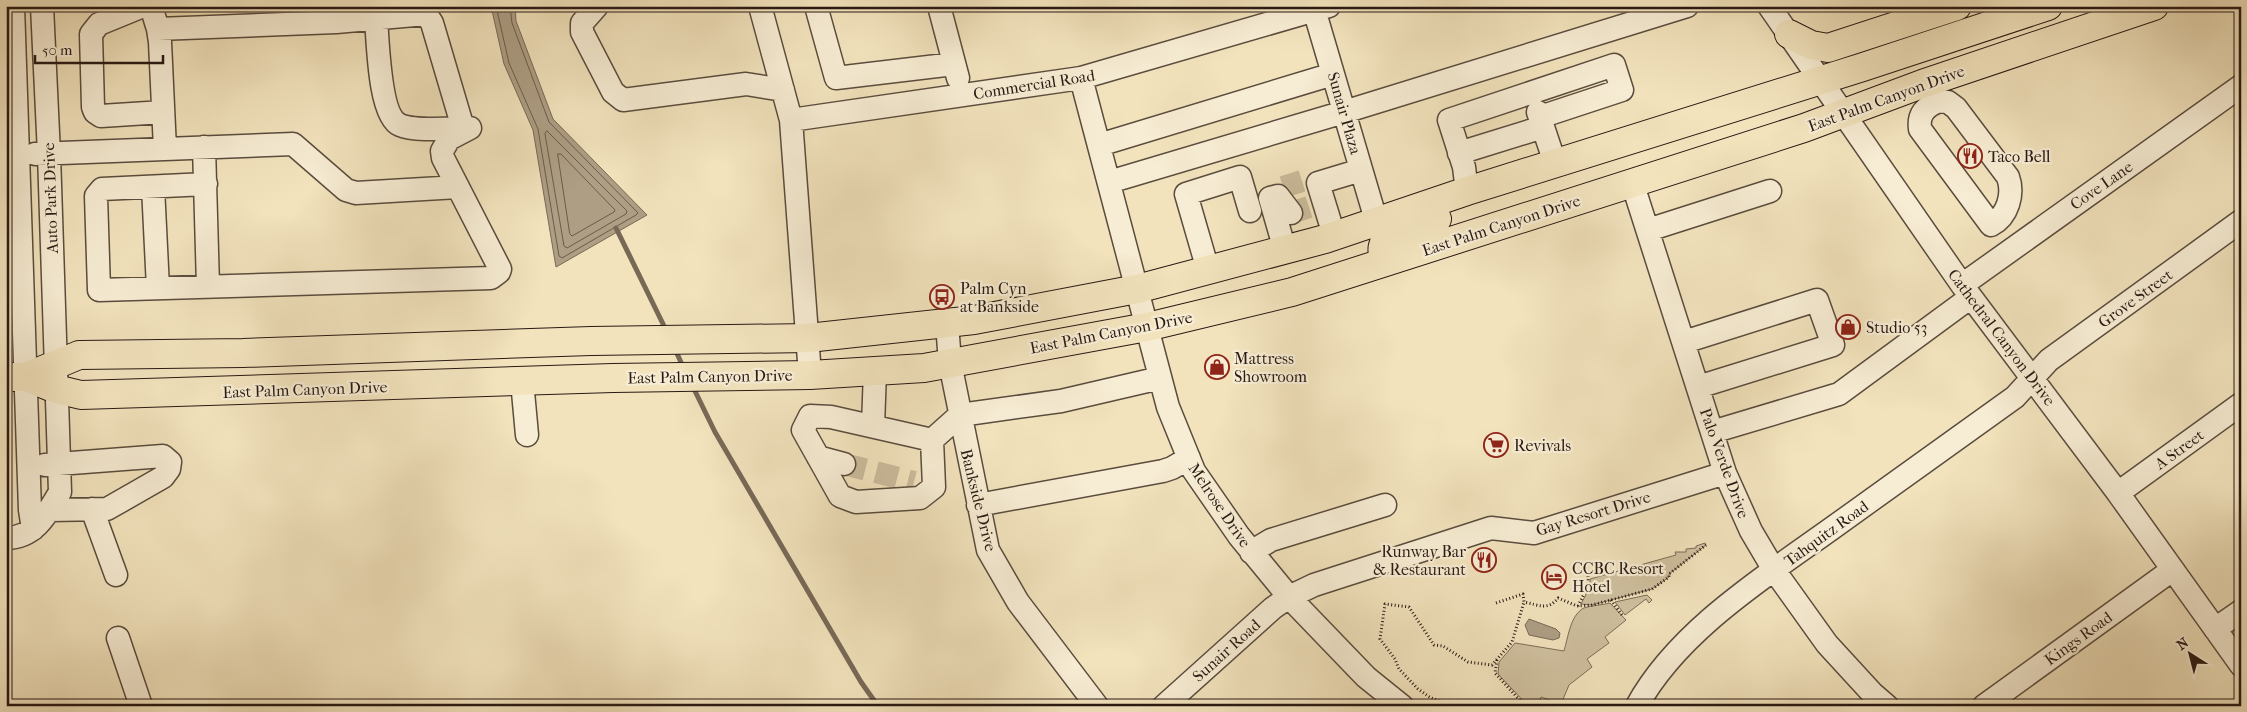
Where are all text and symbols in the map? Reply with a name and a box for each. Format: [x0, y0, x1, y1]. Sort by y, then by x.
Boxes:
scale bar [35, 32, 162, 64]
text: 50 m [42, 41, 73, 59]
street label: East Palm Canyon Drive [1805, 61, 1967, 136]
street label: Commercial Road [972, 65, 1096, 103]
street label: Sunair Plaza [1324, 70, 1366, 157]
street label: Auto Park Drive [39, 142, 62, 255]
restaurant icon: Taco Bell [1957, 143, 1983, 169]
place label: Taco Bell [1988, 147, 2051, 166]
street label: Cove Lane [2066, 157, 2136, 214]
street label: East Palm Canyon Drive [1420, 191, 1583, 260]
street label: Cathedral Canyon Drive [1944, 265, 2059, 410]
street label: Grove Street [2094, 265, 2176, 332]
place label: Palm Cyn at Bankside [960, 279, 1039, 316]
bus stop icon: Palm Cyn at Bankside [929, 284, 955, 310]
street label: East Palm Canyon Drive [1028, 307, 1194, 358]
shop icon: Studio 53 [1835, 314, 1861, 340]
place label: Studio 53 [1866, 318, 1927, 337]
place label: Mattress Showroom [1234, 349, 1308, 386]
shop icon: Mattress Showroom [1204, 354, 1230, 380]
street label: East Palm Canyon Drive [627, 366, 793, 387]
street label: East Palm Canyon Drive [222, 377, 388, 402]
street label: Palo Verde Drive [1696, 405, 1753, 521]
street label: A Street [2150, 425, 2208, 474]
supermarket icon: Revivals [1483, 432, 1509, 458]
place label: Revivals [1514, 436, 1571, 455]
street label: Bankside Drive [957, 447, 1000, 553]
street label: Melrose Drive [1184, 459, 1255, 551]
street label: Gay Resort Drive [1534, 487, 1653, 540]
street label: Tahquitz Road [1780, 496, 1872, 570]
place label: Runway Bar & Restaurant [1373, 542, 1466, 579]
restaurant icon: Runway Bar & Restaurant [1471, 547, 1497, 573]
place label: CCBC Resort Hotel [1572, 559, 1664, 596]
hotel icon: CCBC Resort Hotel [1541, 564, 1567, 590]
street label: Kings Road [2041, 607, 2116, 669]
street label: Sunair Road [1189, 615, 1264, 686]
north arrow [2164, 630, 2214, 680]
text: N [2173, 634, 2192, 654]

